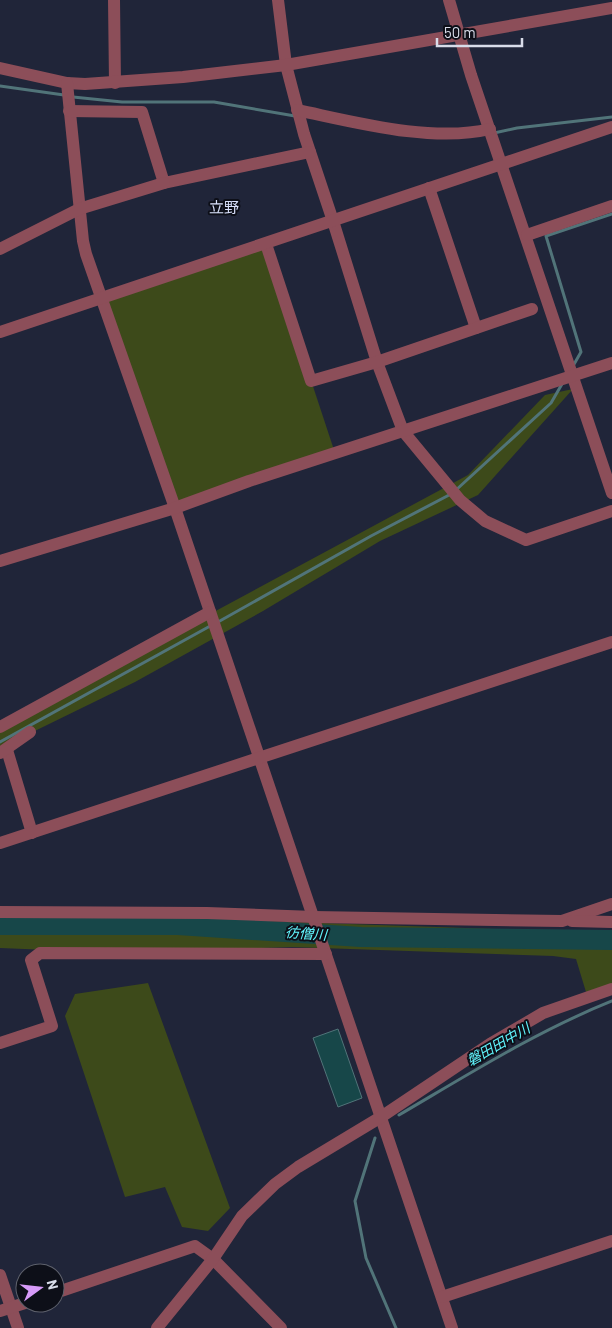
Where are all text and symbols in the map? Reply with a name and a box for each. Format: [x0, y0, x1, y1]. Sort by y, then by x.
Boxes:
scale bar [437, 15, 522, 47]
text: 50 m [444, 23, 476, 41]
district label: 立野 [209, 198, 239, 216]
water label: 彷僧川 [284, 923, 330, 943]
water label: 磐田田中川 [463, 1018, 534, 1069]
north arrow [15, 1263, 65, 1313]
text: N [44, 1278, 62, 1291]

